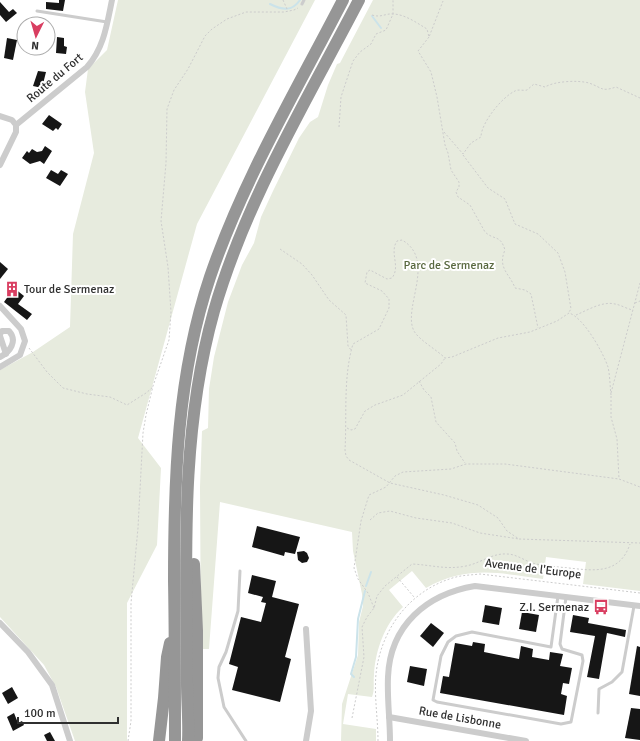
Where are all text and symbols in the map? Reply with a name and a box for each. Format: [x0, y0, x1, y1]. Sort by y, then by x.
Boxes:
north arrow [16, 16, 56, 56]
text: N [31, 39, 40, 52]
street label: Route du Fort [24, 50, 86, 106]
park label: Parc de Sermenaz [404, 258, 494, 273]
building icon: Tour de Sermenaz [3, 280, 21, 298]
place label: Tour de Sermenaz [24, 282, 114, 297]
street label: Avenue de l'Europe [484, 556, 582, 582]
bus stop icon: Z.I. Sermenaz [592, 598, 610, 616]
place label: Z.I. Sermenaz [519, 600, 589, 615]
scale bar [18, 699, 118, 725]
street label: Rue de Lisbonne [418, 703, 502, 733]
text: 100 m [24, 706, 56, 721]

